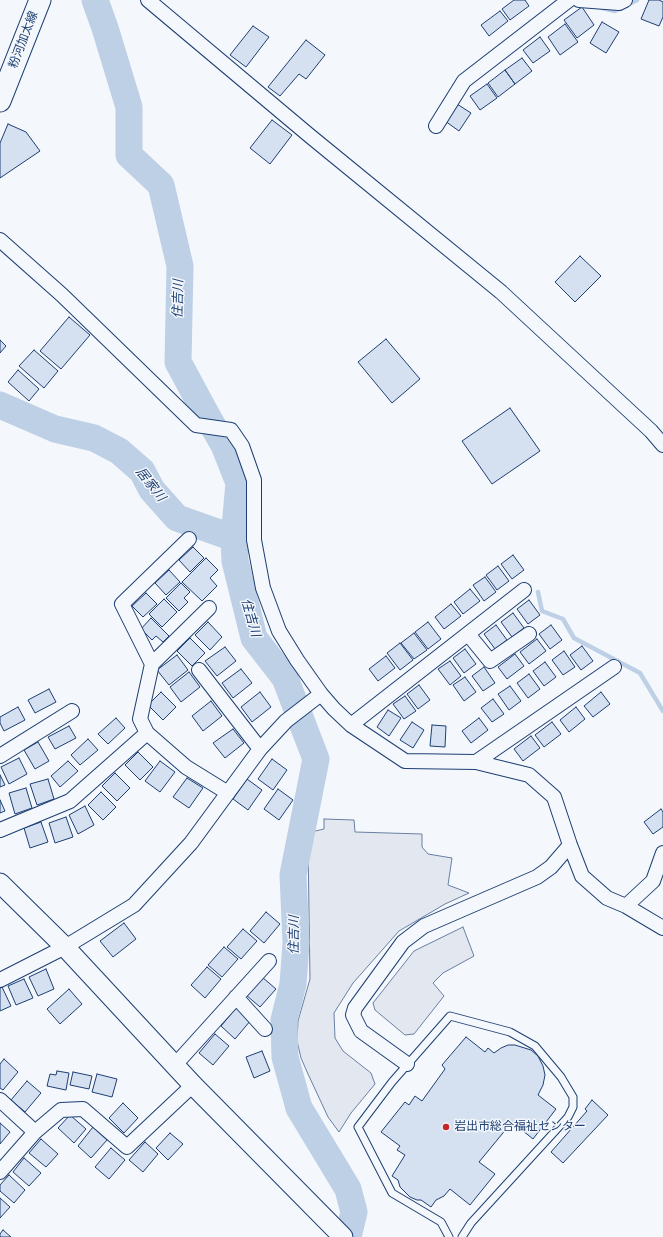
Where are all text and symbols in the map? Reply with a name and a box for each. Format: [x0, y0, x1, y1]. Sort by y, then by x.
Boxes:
street label: 粉河加太線 [7, 9, 41, 71]
water label: 住吉川 [171, 279, 187, 319]
water label: 居家川 [132, 465, 168, 505]
water label: 住吉川 [237, 597, 263, 639]
water label: 住吉川 [287, 916, 303, 954]
place label: 岩出市総合福祉センター [454, 1120, 586, 1134]
marker: 岩出市総合福祉センター [441, 1122, 451, 1132]

